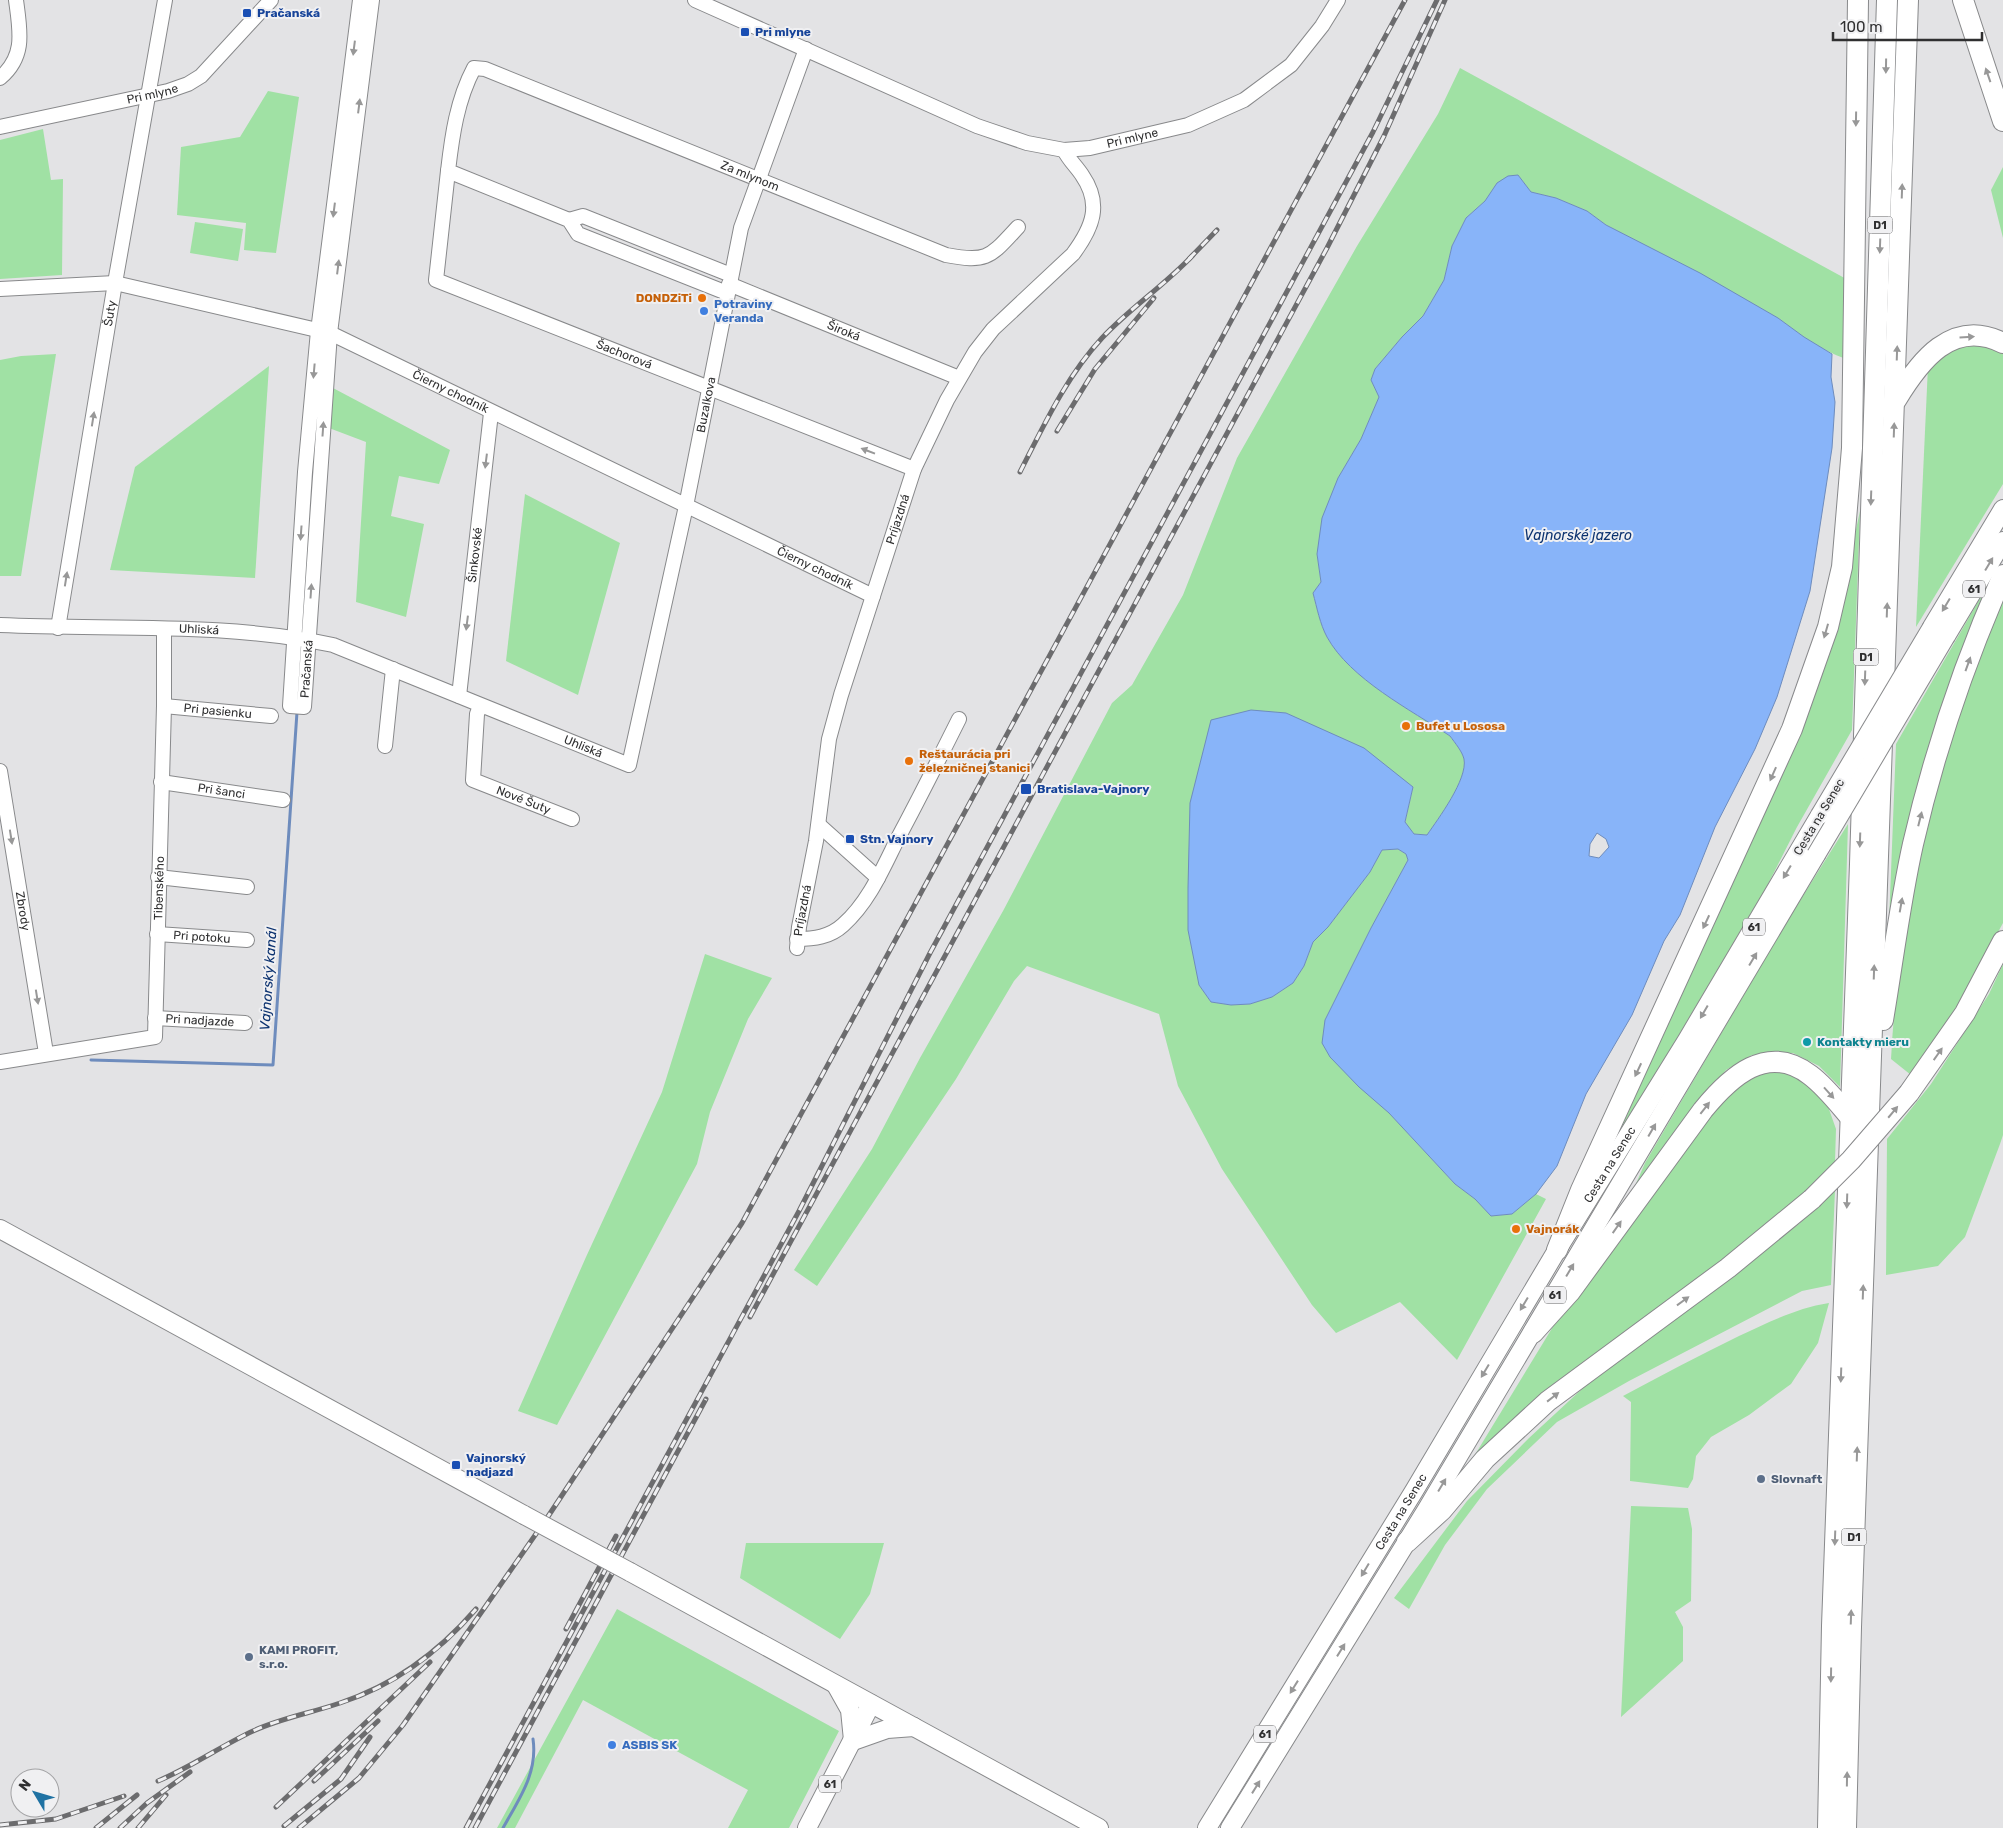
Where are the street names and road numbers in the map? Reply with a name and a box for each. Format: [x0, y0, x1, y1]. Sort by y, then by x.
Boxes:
street label: Pri mlyne [125, 81, 180, 107]
street label: Pri mlyne [1105, 125, 1160, 151]
street label: Za mlynom [719, 158, 781, 194]
road number: D1 [1868, 216, 1892, 234]
street label: Šuty [101, 299, 119, 327]
street label: Široká [825, 318, 862, 344]
street label: Šachorová [594, 337, 654, 372]
street label: Čierny chodník [410, 367, 492, 416]
street label: Buzalkova [694, 376, 718, 434]
street label: Príjazdná [883, 492, 912, 546]
street label: Šinkovské [465, 526, 485, 583]
street label: Čierny chodník [775, 544, 856, 593]
road number: 61 [1963, 580, 1985, 598]
street label: Uhliská [179, 622, 220, 637]
street label: Pračanská [298, 639, 316, 698]
road number: D1 [1854, 649, 1878, 666]
street label: Pri pasienku [183, 701, 252, 721]
street label: Uhliská [562, 732, 604, 760]
street label: Cesta na Senec [1791, 776, 1848, 858]
street label: Pri šanci [197, 780, 246, 801]
street label: Nové Šuty [494, 783, 553, 817]
street label: Tibenského [151, 856, 167, 920]
street label: Príjazdná [791, 884, 814, 937]
street label: Zbrody [13, 891, 33, 932]
road number: 61 [1743, 919, 1765, 936]
street label: Pri potoku [173, 928, 231, 946]
street label: Pri nadjazde [165, 1012, 235, 1029]
street label: Cesta na Senec [1581, 1124, 1639, 1205]
road number: 61 [1544, 1286, 1566, 1304]
street label: Cesta na Senec [1372, 1471, 1430, 1553]
road number: D1 [1842, 1528, 1866, 1545]
road number: 61 [1254, 1726, 1276, 1742]
road number: 61 [819, 1776, 841, 1792]

